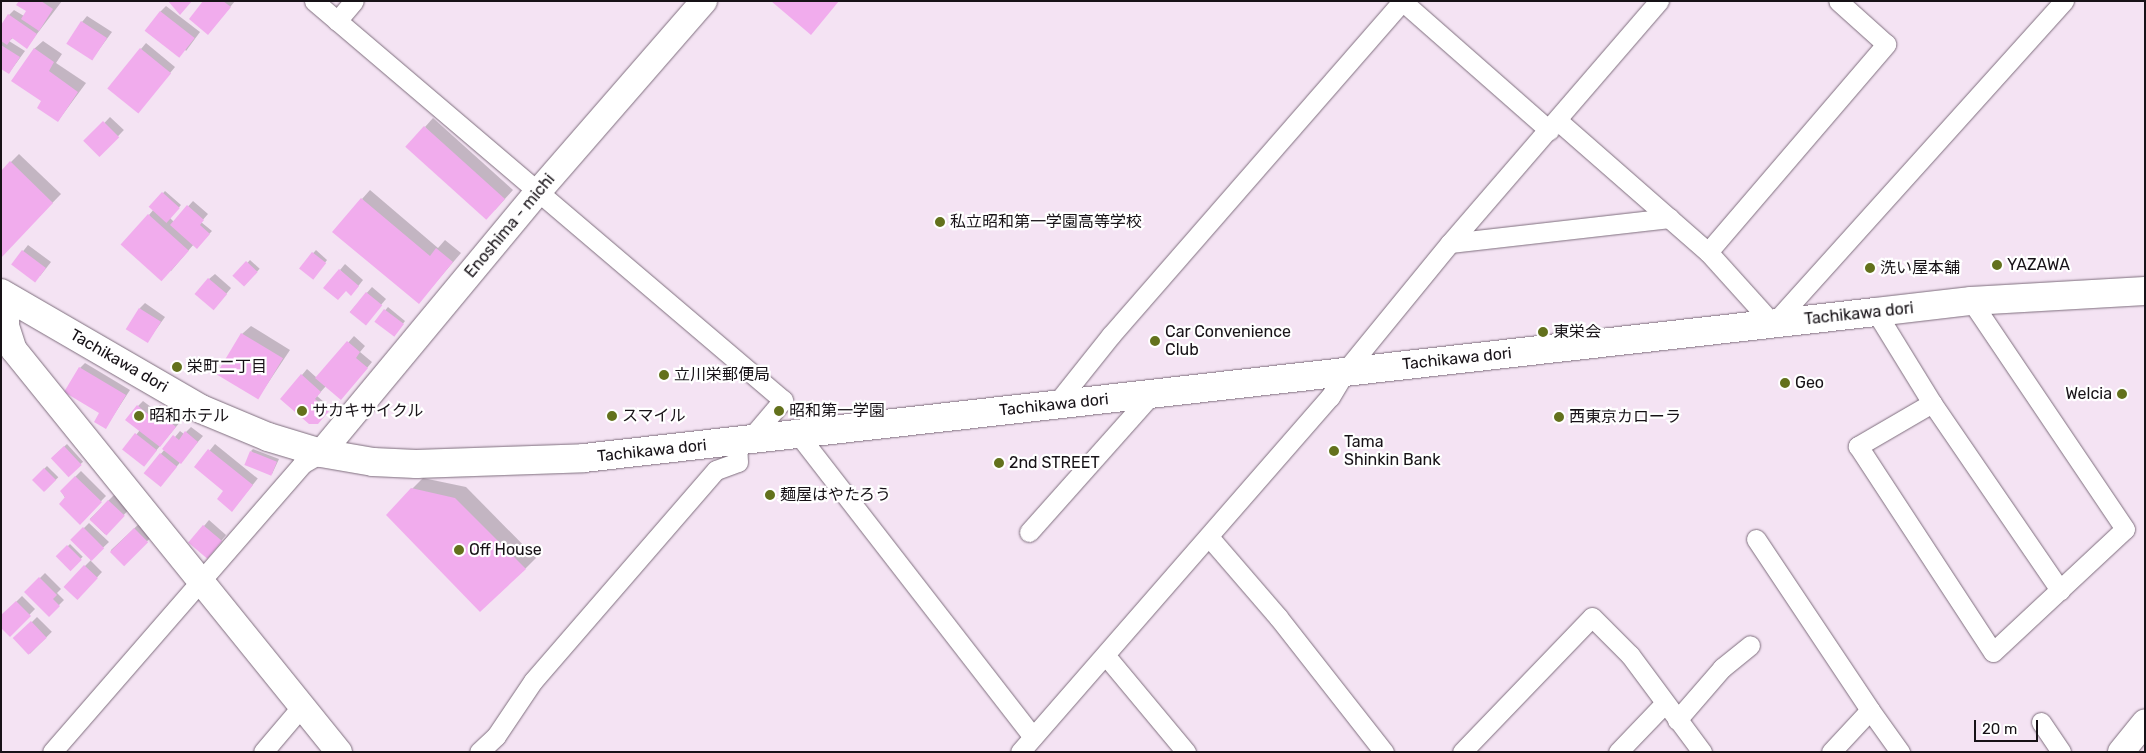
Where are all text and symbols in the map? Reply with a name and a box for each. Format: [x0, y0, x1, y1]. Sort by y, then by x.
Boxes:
street label: Enoshima - michi [461, 170, 559, 282]
place label: 私立昭和第一学園高等学校 [950, 212, 1142, 232]
marker: 私立昭和第一学園高等学校 [934, 216, 946, 228]
place label: YAZAWA [2007, 255, 2070, 275]
place label: 洗い屋本舗 [1880, 258, 1960, 278]
marker: YAZAWA [1991, 259, 2003, 271]
marker: 洗い屋本舗 [1864, 262, 1876, 274]
street label: Tachikawa dori [1803, 299, 1915, 329]
place label: Car Convenience Club [1165, 322, 1291, 360]
place label: 東栄会 [1553, 322, 1601, 342]
street label: Tachikawa dori [67, 325, 171, 397]
marker: 東栄会 [1537, 326, 1549, 338]
marker: Car Convenience Club [1149, 335, 1161, 347]
street label: Tachikawa dori [1401, 344, 1513, 374]
place label: 栄町二丁目 [187, 357, 267, 377]
marker: 栄町二丁目 [171, 361, 183, 373]
place label: 立川栄郵便局 [674, 365, 770, 385]
marker: 立川栄郵便局 [658, 369, 670, 381]
place label: Geo [1795, 373, 1824, 393]
marker: Geo [1779, 377, 1791, 389]
place label: Welcia [2065, 384, 2112, 404]
marker: Welcia [2116, 388, 2128, 400]
street label: Tachikawa dori [998, 390, 1110, 420]
place label: サカキサイクル [312, 401, 424, 421]
place label: 昭和第一学園 [789, 401, 885, 421]
marker: サカキサイクル [296, 405, 308, 417]
marker: 昭和第一学園 [773, 405, 785, 417]
place label: 昭和ホテル [149, 406, 229, 426]
place label: スマイル [622, 406, 686, 426]
place label: 西東京カローラ [1569, 407, 1681, 427]
marker: 昭和ホテル [133, 410, 145, 422]
marker: スマイル [606, 410, 618, 422]
marker: 西東京カローラ [1553, 411, 1565, 423]
place label: Tama Shinkin Bank [1344, 432, 1440, 470]
street label: Tachikawa dori [596, 436, 708, 466]
marker: Tama Shinkin Bank [1328, 445, 1340, 457]
place label: 2nd STREET [1009, 453, 1100, 473]
marker: 2nd STREET [993, 457, 1005, 469]
place label: 麺屋はやたろう [780, 485, 892, 505]
marker: 麺屋はやたろう [764, 489, 776, 501]
place label: Off House [469, 540, 542, 560]
marker: Off House [453, 544, 465, 556]
scale bar [1976, 710, 2040, 742]
text: 20 m [1982, 720, 2017, 738]

